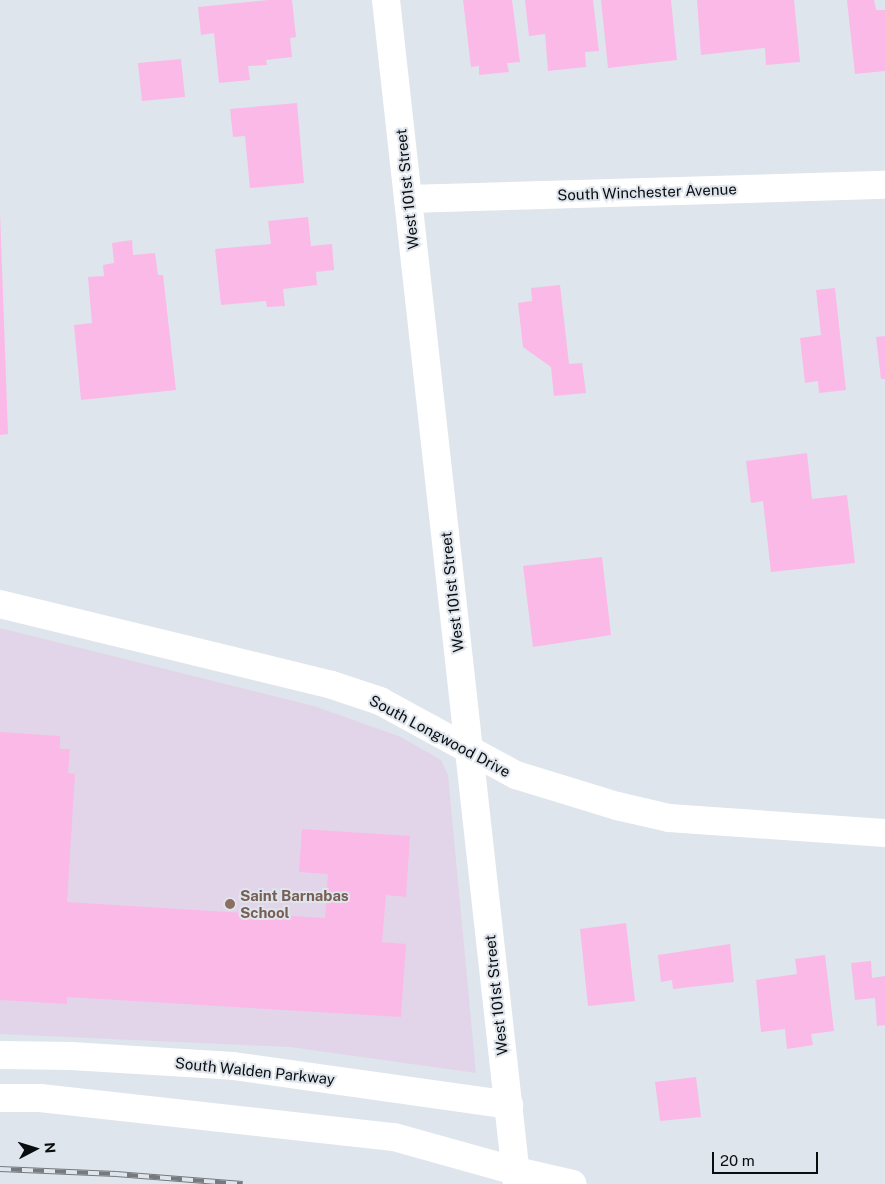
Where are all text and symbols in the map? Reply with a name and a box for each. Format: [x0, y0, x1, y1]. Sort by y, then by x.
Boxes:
street label: West 101st Street [392, 128, 422, 250]
street label: South Winchester Avenue [557, 180, 737, 204]
street label: West 101st Street [437, 531, 467, 653]
street label: South Longwood Drive [366, 691, 514, 781]
place label: Saint Barnabas School [240, 886, 349, 921]
marker: Saint Barnabas School [224, 898, 236, 910]
street label: West 101st Street [481, 934, 511, 1056]
street label: South Walden Parkway [174, 1054, 336, 1088]
north arrow [10, 1124, 60, 1174]
text: N [41, 1142, 58, 1154]
scale bar [715, 1142, 821, 1174]
text: 20 m [720, 1152, 755, 1169]

